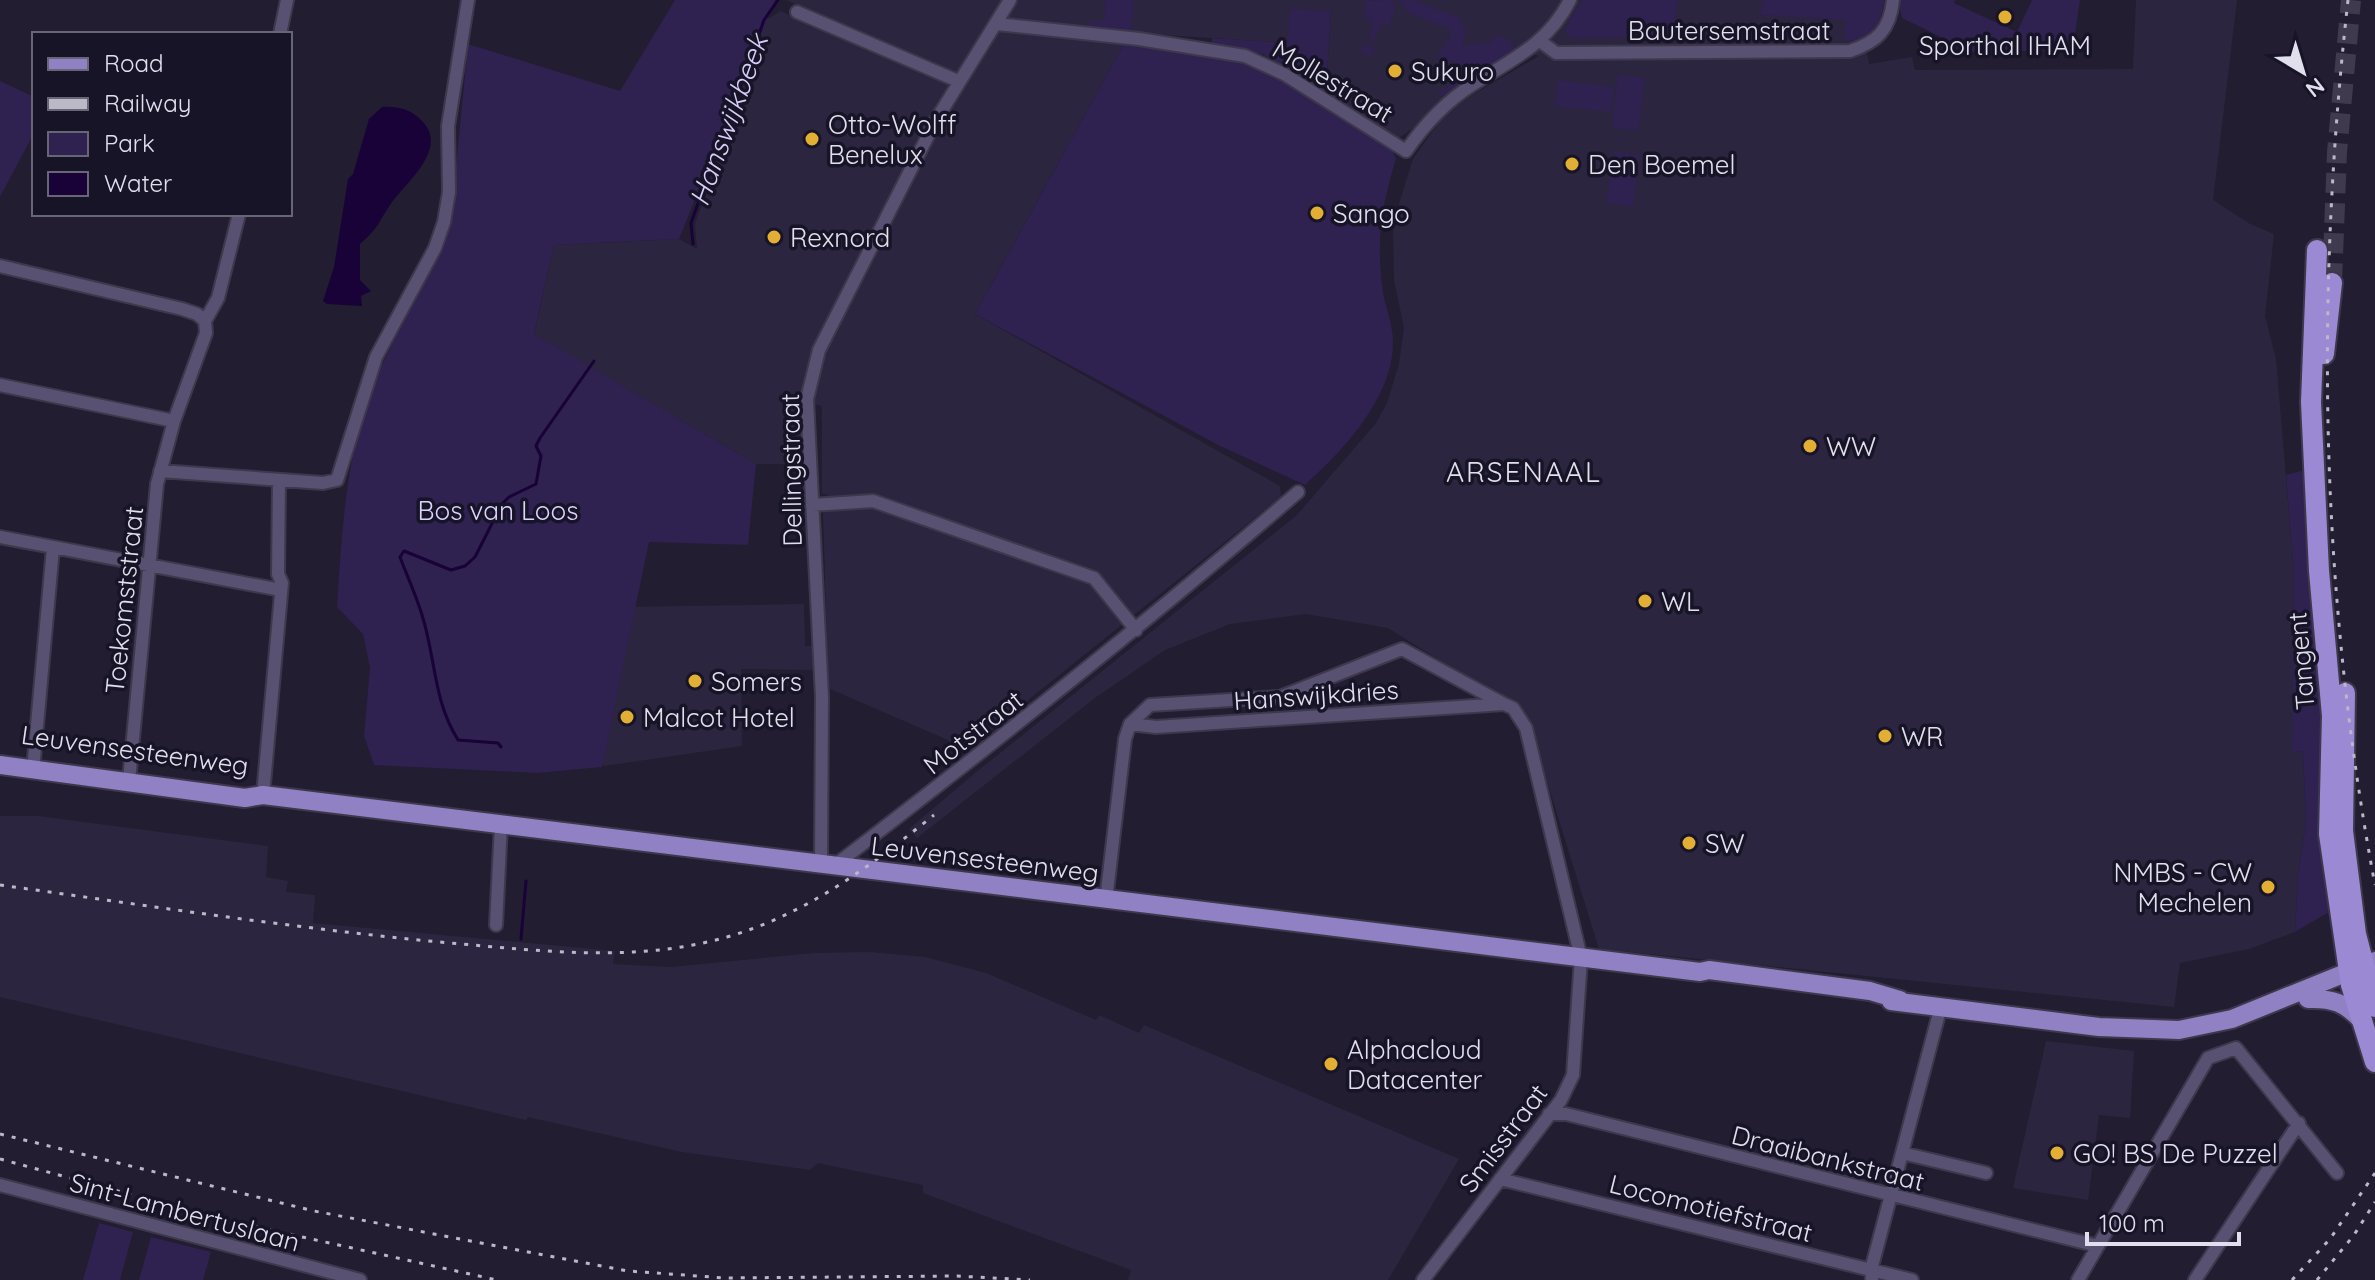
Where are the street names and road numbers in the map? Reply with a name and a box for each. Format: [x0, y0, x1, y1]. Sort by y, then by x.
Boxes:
street label: Bautersemstraat [1628, 14, 1830, 47]
street label: Mollestraat [1267, 32, 1399, 130]
street label: Dellingstraat [773, 393, 809, 547]
street label: Toekomststraat [98, 505, 150, 695]
street label: Tangent [2280, 611, 2322, 711]
street label: Hanswijkdries [1232, 673, 1400, 717]
street label: Motstraat [916, 683, 1030, 781]
street label: Leuvensesteenweg [19, 718, 251, 782]
street label: Leuvensesteenweg [869, 829, 1101, 889]
street label: Smisstraat [1451, 1077, 1555, 1199]
street label: Draaibankstraat [1728, 1118, 1928, 1198]
street label: Sint-Lambertuslaan [67, 1165, 303, 1259]
street label: Locomotiefstraat [1606, 1167, 1816, 1249]

